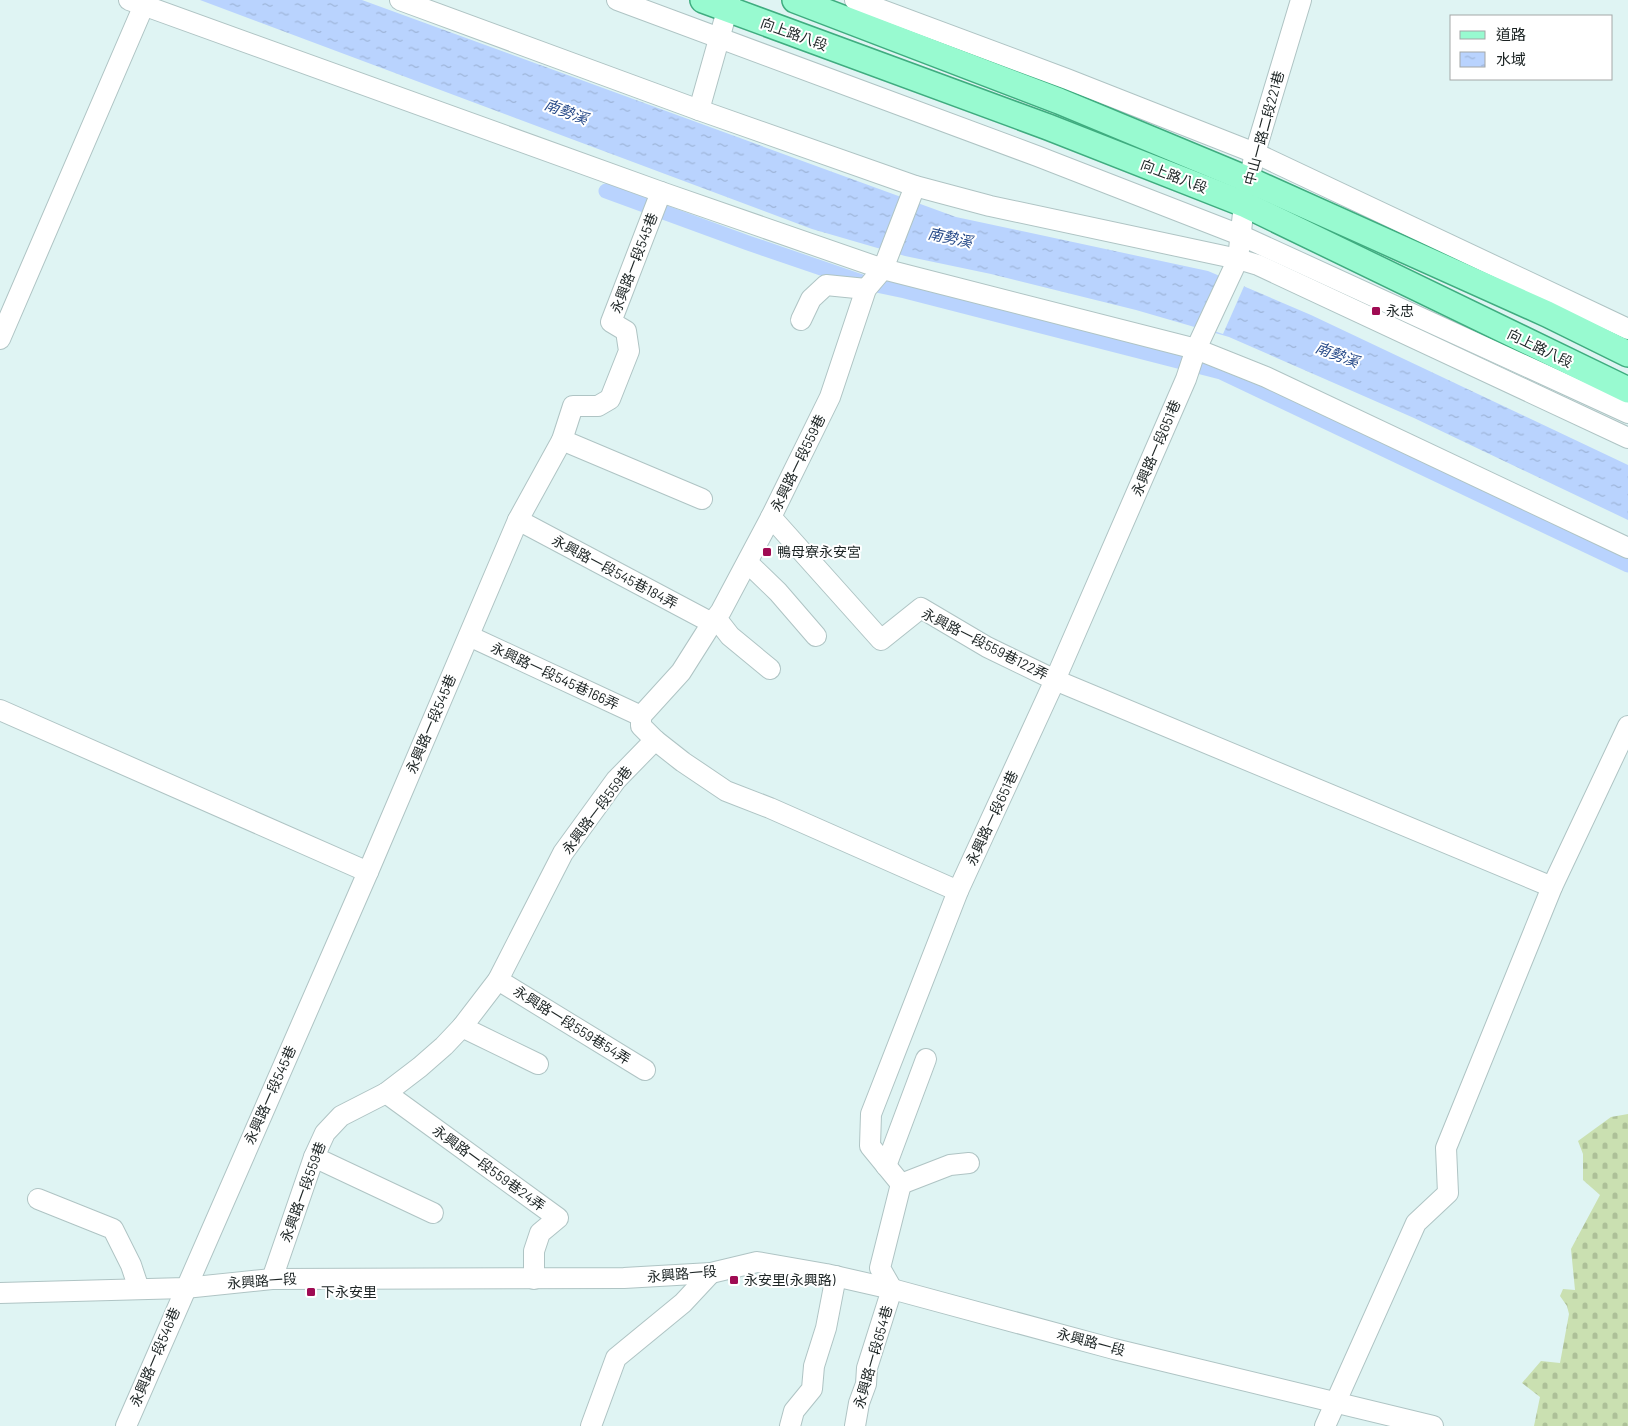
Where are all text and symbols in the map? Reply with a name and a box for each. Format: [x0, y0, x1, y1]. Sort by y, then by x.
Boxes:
street label: 向上路八段 [758, 14, 830, 53]
legend [1450, 15, 1613, 80]
text: 道路 [1496, 25, 1526, 43]
text: 水域 [1496, 50, 1526, 68]
street label: 中山一路二段221巷 [1240, 69, 1287, 187]
water label: 南勢溪 [542, 95, 592, 128]
street label: 向上路八段 [1138, 155, 1210, 196]
street label: 永興路一段545巷 [607, 210, 660, 315]
water label: 南勢溪 [926, 224, 976, 251]
place label: 永忠 [1386, 302, 1414, 319]
marker: 永忠 [1370, 305, 1382, 317]
street label: 向上路八段 [1505, 325, 1575, 371]
water label: 南勢溪 [1313, 338, 1363, 371]
street label: 永興路一段651巷 [1128, 397, 1183, 498]
street label: 永興路一段559巷 [767, 412, 828, 514]
street label: 永興路一段545巷184弄 [549, 531, 681, 612]
place label: 鴨母寮永安宮 [777, 543, 861, 560]
marker: 鴨母寮永安宮 [761, 546, 773, 558]
street label: 永興路一段559巷122弄 [919, 604, 1051, 683]
street label: 永興路一段545巷166弄 [488, 638, 622, 713]
street label: 永興路一段545巷 [402, 672, 459, 776]
street label: 永興路一段559巷 [558, 762, 635, 857]
street label: 永興路一段651巷 [962, 768, 1021, 868]
street label: 永興路一段559巷54弄 [511, 982, 634, 1067]
street label: 永興路一段545巷 [240, 1043, 299, 1147]
street label: 永興路一段559巷24弄 [430, 1121, 549, 1214]
street label: 永興路一段559巷 [276, 1139, 329, 1244]
street label: 永興路一段 [646, 1262, 718, 1285]
street label: 永興路一段 [226, 1270, 297, 1291]
place label: 永安里(永興路) [744, 1271, 836, 1288]
marker: 永安里(永興路) [728, 1274, 740, 1286]
place label: 下永安里 [321, 1283, 377, 1300]
marker: 下永安里 [305, 1286, 317, 1298]
street label: 永興路一段654巷 [850, 1304, 895, 1410]
street label: 永興路一段546巷 [126, 1305, 183, 1409]
street label: 永興路一段 [1055, 1324, 1127, 1359]

